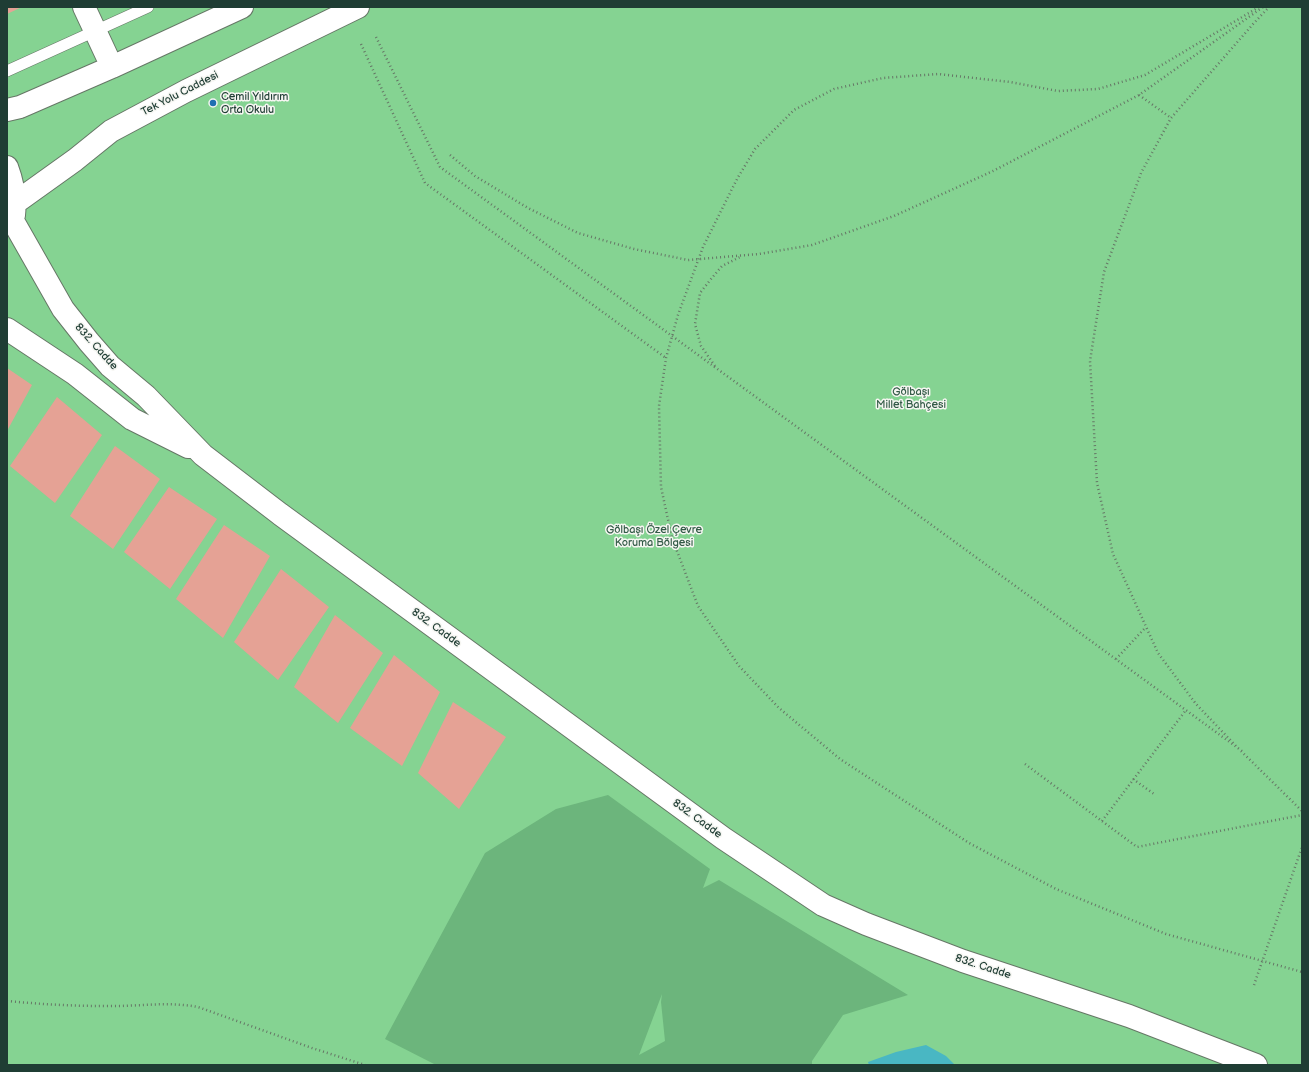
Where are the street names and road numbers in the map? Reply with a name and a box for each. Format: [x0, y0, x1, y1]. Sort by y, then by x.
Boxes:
street label: Tek Yolu Caddesi [139, 69, 221, 119]
street label: 832. Cadde [72, 321, 120, 373]
street label: 832. Cadde [409, 606, 463, 650]
street label: 832. Cadde [670, 797, 724, 841]
street label: 832. Cadde [953, 952, 1013, 982]

